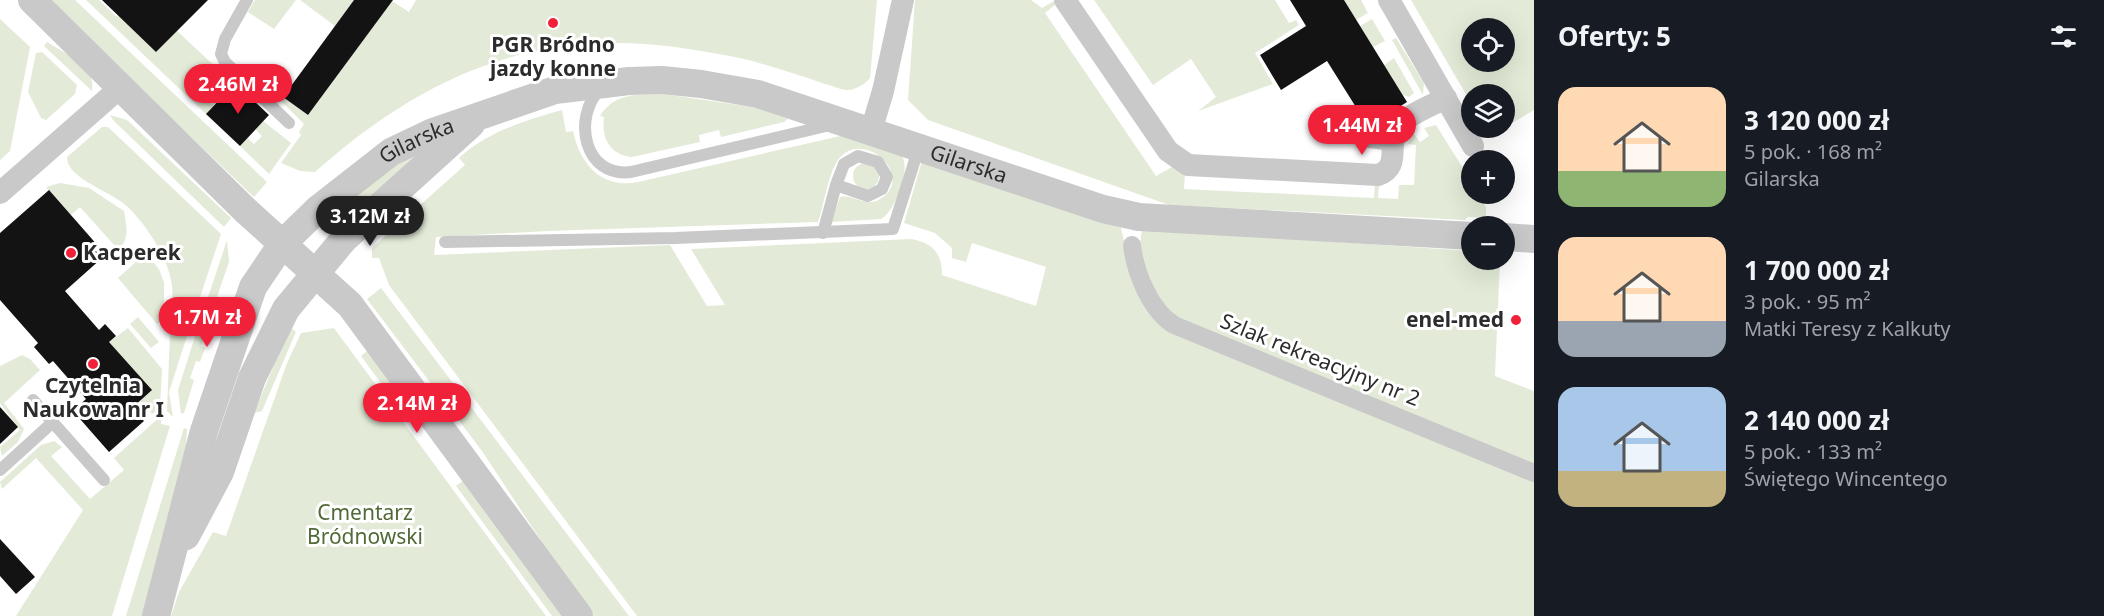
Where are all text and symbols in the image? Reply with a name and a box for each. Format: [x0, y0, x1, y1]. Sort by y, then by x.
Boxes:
marker: PGR Bródno jazdy konne [546, 16, 560, 30]
map controls [1461, 18, 1515, 270]
button: locate [1461, 18, 1515, 72]
text: Oferty: 5 [1558, 18, 1671, 54]
icon: filters [2047, 20, 2080, 53]
place label: PGR Bródno jazdy konne [488, 30, 616, 82]
pin: 2.46M zł [176, 64, 300, 115]
text: 2.46M zł [198, 70, 278, 97]
button: layers [1461, 84, 1515, 138]
text: 3 120 000 zł [1744, 102, 1889, 138]
pin: 1.44M zł [1300, 105, 1424, 156]
street label: Gilarska [372, 111, 457, 169]
text: 1.44M zł [1322, 111, 1402, 138]
icon: home [1606, 111, 1678, 183]
street label: Gilarska [927, 137, 1011, 189]
text: 5 pok. · 168 m² [1744, 138, 1882, 165]
button: + [1461, 150, 1515, 204]
text: Gilarska [1744, 165, 1820, 192]
pin: 3.12M zł [308, 196, 432, 247]
text: 3.12M zł [330, 202, 410, 229]
button: − [1461, 216, 1515, 270]
place label: Kacperek [83, 238, 182, 266]
marker: Kacperek [64, 246, 78, 260]
text: 1 700 000 zł [1744, 252, 1889, 288]
icon: home [1606, 261, 1678, 333]
text: 3 pok. · 95 m² [1744, 288, 1871, 315]
pin: 1.7M zł [152, 297, 262, 348]
text: 1.7M zł [173, 303, 241, 330]
place label: enel-med [1406, 305, 1504, 333]
street label: Szlak rekreacyjny nr 2 [1216, 306, 1424, 412]
marker: enel-med [1509, 313, 1523, 327]
text: Matki Teresy z Kalkuty [1744, 315, 1951, 342]
marker: Czytelnia Naukowa nr I [86, 357, 100, 371]
place label: Czytelnia Naukowa nr I [22, 371, 164, 423]
pin: 2.14M zł [355, 383, 479, 434]
text: 2.14M zł [377, 389, 457, 416]
text: 2 140 000 zł [1744, 402, 1889, 438]
icon: home [1606, 411, 1678, 483]
text: 5 pok. · 133 m² [1744, 438, 1882, 465]
text: Świętego Wincentego [1744, 465, 1948, 492]
park label: Cmentarz Bródnowski [307, 498, 423, 550]

